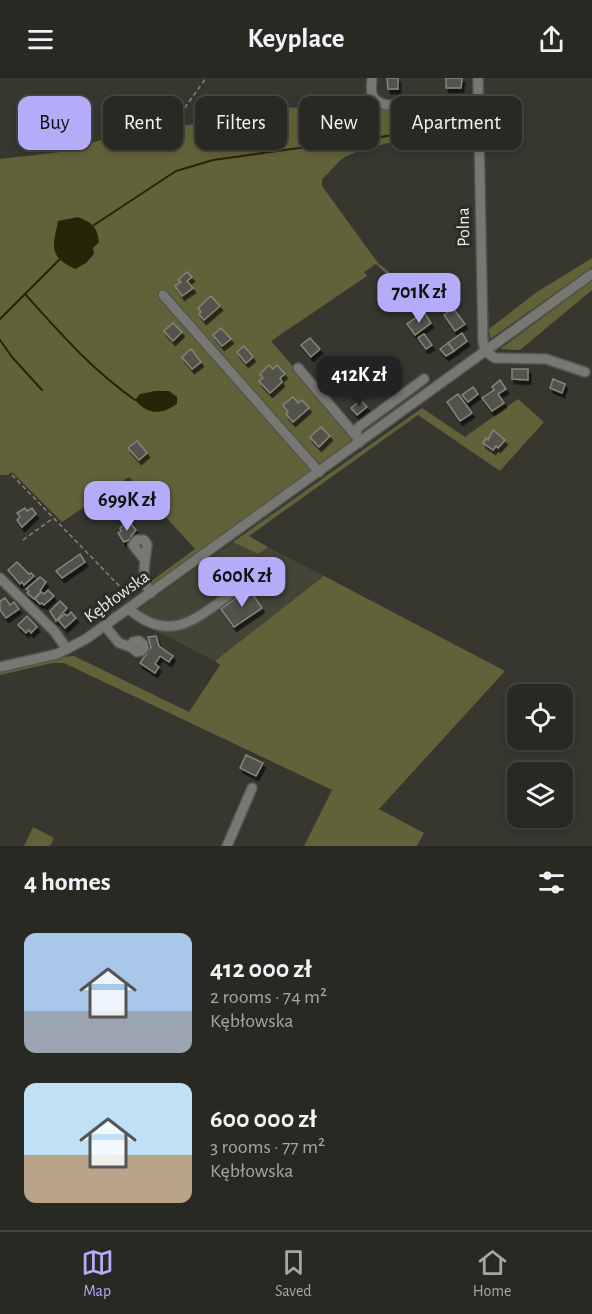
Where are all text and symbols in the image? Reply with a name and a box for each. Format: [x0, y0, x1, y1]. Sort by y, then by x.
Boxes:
icon: menu [24, 23, 57, 56]
icon: share [535, 23, 568, 56]
text: Keyplace [247, 25, 345, 52]
chip: Buy [18, 96, 91, 150]
chip: Rent [103, 96, 183, 150]
chip: Filters [195, 96, 287, 150]
chip: New [299, 96, 379, 150]
chip: Apartment [391, 96, 522, 150]
street label: Polna [455, 207, 473, 247]
pin: 701K zł [364, 273, 474, 324]
text: 701K zł [391, 282, 447, 302]
pin: 412K zł [304, 356, 414, 407]
text: 412K zł [331, 365, 387, 385]
pin: 699K zł [72, 481, 182, 532]
text: 699K zł [98, 490, 156, 510]
pin: 600K zł [187, 557, 297, 608]
text: 600K zł [212, 566, 272, 586]
street label: Kębłowska [81, 568, 153, 626]
map controls [507, 684, 573, 828]
button: locate [507, 684, 573, 750]
button: layers [507, 762, 573, 828]
icon: filters [535, 866, 568, 899]
text: 4 homes [24, 869, 111, 895]
text: 412 000 zł [210, 956, 312, 982]
icon: home [72, 957, 144, 1029]
text: 2 rooms · 74 m² [210, 987, 327, 1007]
text: Kębłowska [210, 1011, 294, 1031]
text: 600 000 zł [210, 1106, 317, 1132]
icon: home [72, 1107, 144, 1179]
text: 3 rooms · 77 m² [210, 1137, 325, 1157]
text: Kębłowska [210, 1161, 294, 1181]
tab: Map [81, 1246, 114, 1301]
tab: Saved [275, 1246, 312, 1301]
tab: Home [473, 1246, 511, 1301]

